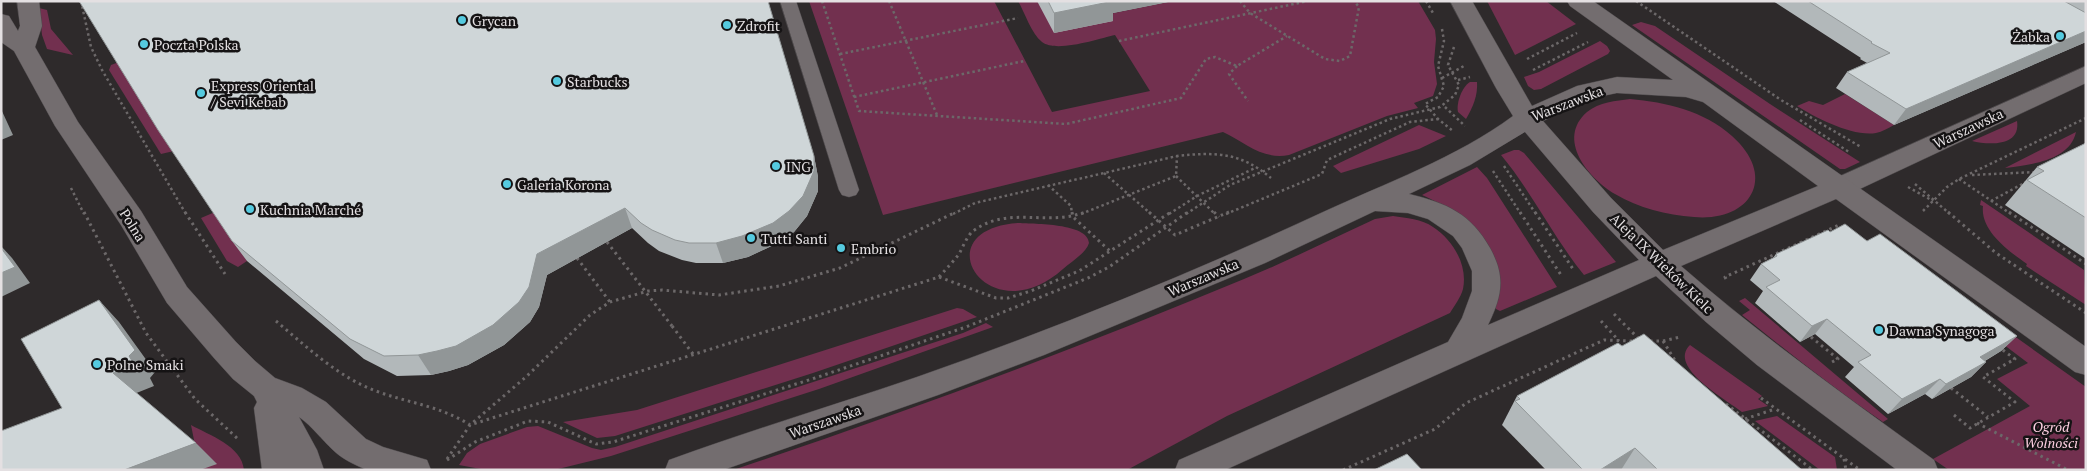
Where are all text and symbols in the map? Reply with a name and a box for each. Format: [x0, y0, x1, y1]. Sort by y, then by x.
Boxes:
place label: Grycan [472, 11, 517, 30]
marker: Grycan [456, 14, 468, 26]
place label: Zdrofit [737, 16, 781, 35]
marker: Zdrofit [721, 19, 733, 31]
place label: Żabka [2012, 27, 2050, 46]
marker: Żabka [2054, 30, 2066, 42]
place label: Poczta Polska [154, 35, 239, 54]
marker: Poczta Polska [138, 38, 150, 50]
place label: Starbucks [567, 72, 628, 91]
marker: Starbucks [551, 75, 563, 87]
place label: Express Oriental / Sevi Kebab [210, 76, 314, 111]
street label: Warszawska [1529, 81, 1605, 125]
marker: Express Oriental / Sevi Kebab [195, 87, 207, 99]
street label: Warszawska [1930, 104, 2006, 152]
place label: ING [786, 157, 811, 176]
marker: ING [770, 160, 782, 172]
place label: Galeria Korona [517, 175, 610, 194]
marker: Galeria Korona [501, 178, 513, 190]
place label: Kuchnia Marché [260, 200, 361, 219]
marker: Kuchnia Marché [244, 203, 256, 215]
street label: Polna [116, 205, 150, 245]
street label: Aleja IX Wieków Kielc [1606, 209, 1718, 317]
place label: Tutti Santi [761, 229, 828, 248]
marker: Tutti Santi [745, 232, 757, 244]
place label: Embrio [851, 239, 896, 258]
marker: Embrio [835, 242, 847, 254]
street label: Warszawska [1165, 254, 1241, 300]
place label: Dawna Synagoga [1889, 321, 1994, 340]
marker: Dawna Synagoga [1873, 324, 1885, 336]
place label: Polne Smaki [107, 355, 184, 374]
marker: Polne Smaki [91, 358, 103, 370]
street label: Warszawska [786, 400, 864, 442]
park label: Ogród Wolności [2024, 417, 2078, 452]

